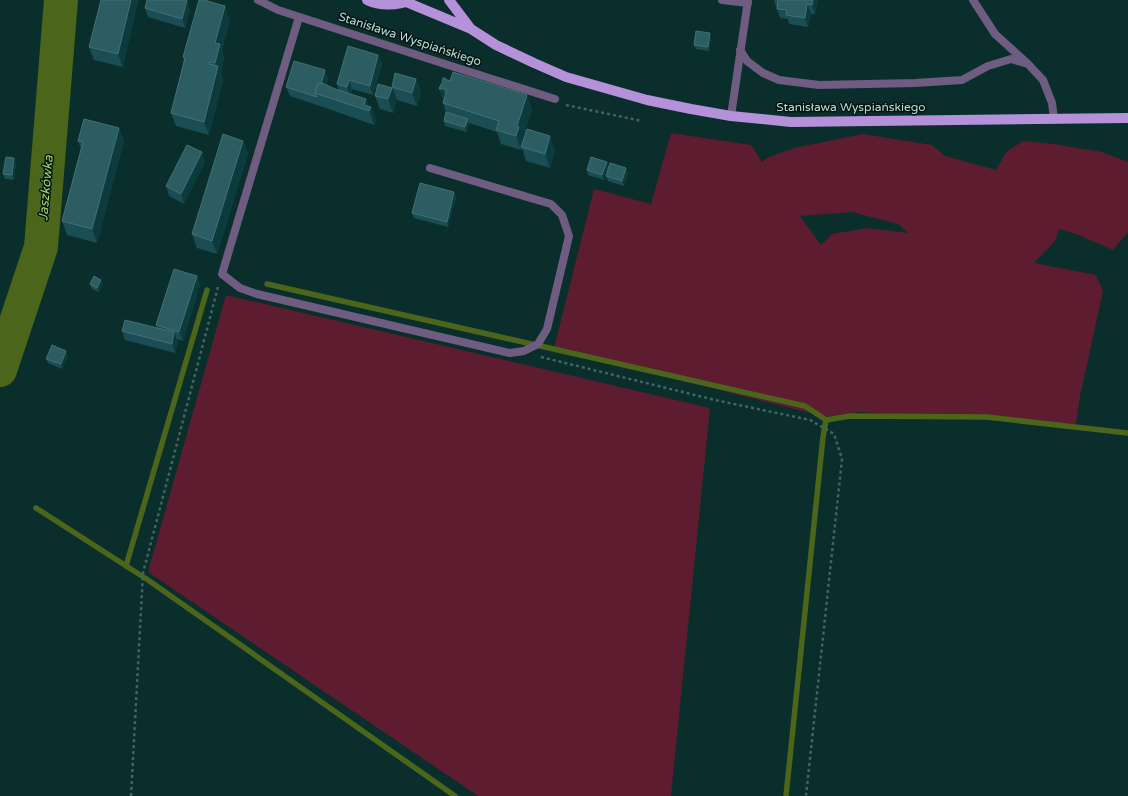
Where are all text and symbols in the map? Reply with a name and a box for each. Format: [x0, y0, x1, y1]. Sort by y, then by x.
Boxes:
street label: Stanisława Wyspiańskiego [337, 9, 483, 69]
street label: Stanisława Wyspiańskiego [776, 100, 926, 114]
water label: Jaszkówka [35, 154, 57, 221]

